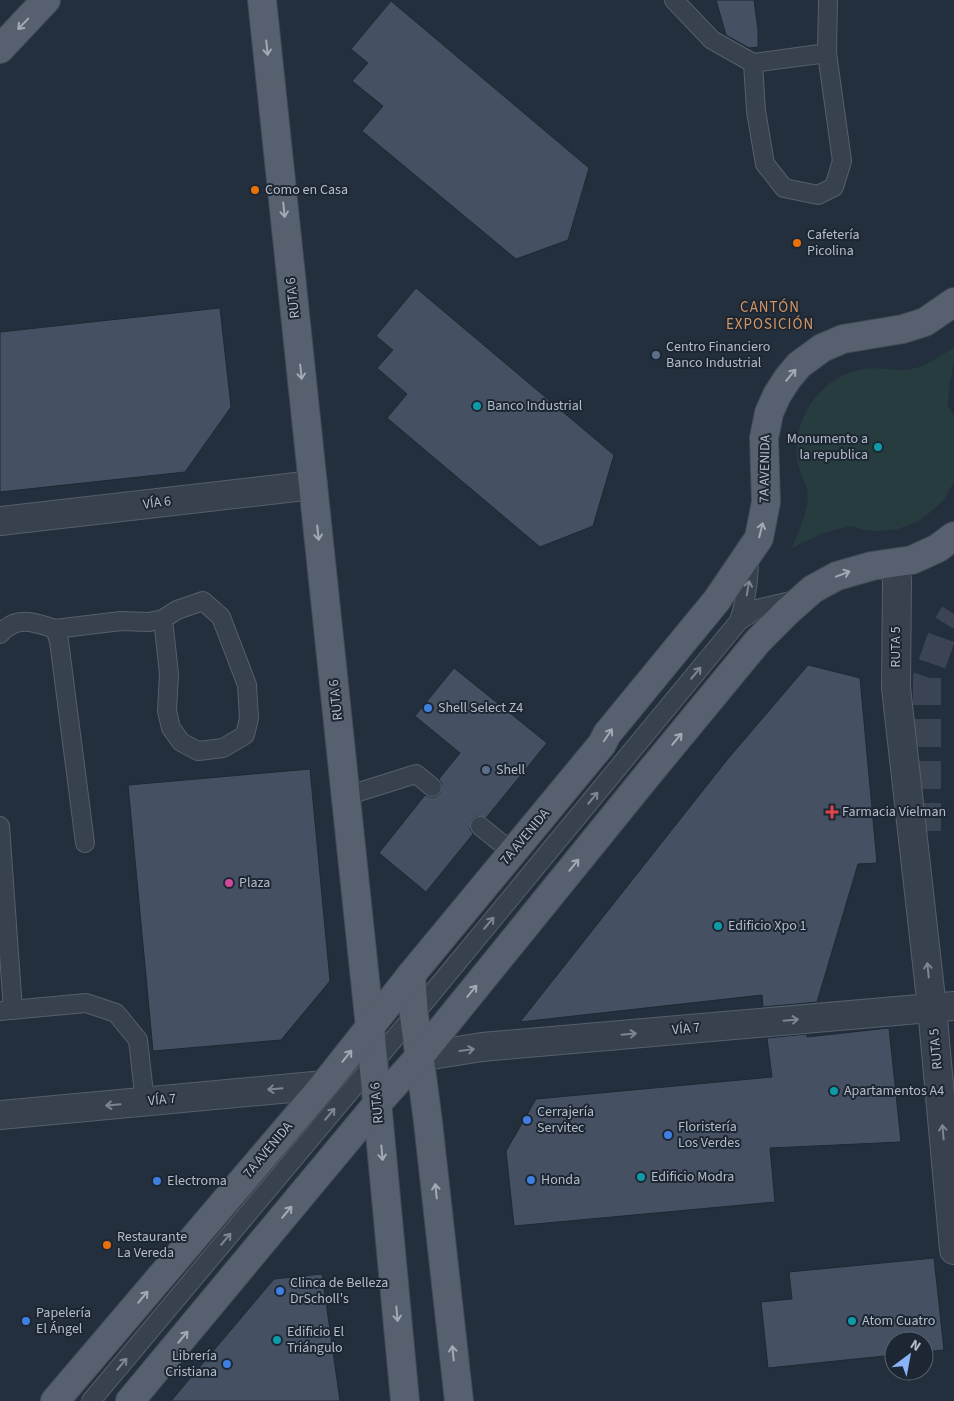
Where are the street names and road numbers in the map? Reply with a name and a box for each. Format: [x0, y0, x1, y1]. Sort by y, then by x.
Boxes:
street label: RUTA 6 [281, 276, 305, 320]
street label: 7A AVENIDA [754, 434, 776, 503]
street label: VÍA 6 [142, 491, 172, 515]
street label: RUTA 5 [886, 626, 906, 668]
street label: RUTA 6 [324, 678, 348, 722]
street label: 7A AVENIDA [495, 804, 555, 870]
street label: VÍA 7 [671, 1018, 701, 1040]
street label: RUTA 5 [924, 1028, 948, 1070]
street label: RUTA 6 [365, 1082, 389, 1124]
street label: VÍA 7 [147, 1089, 177, 1111]
street label: 7A AVENIDA [238, 1117, 298, 1183]

